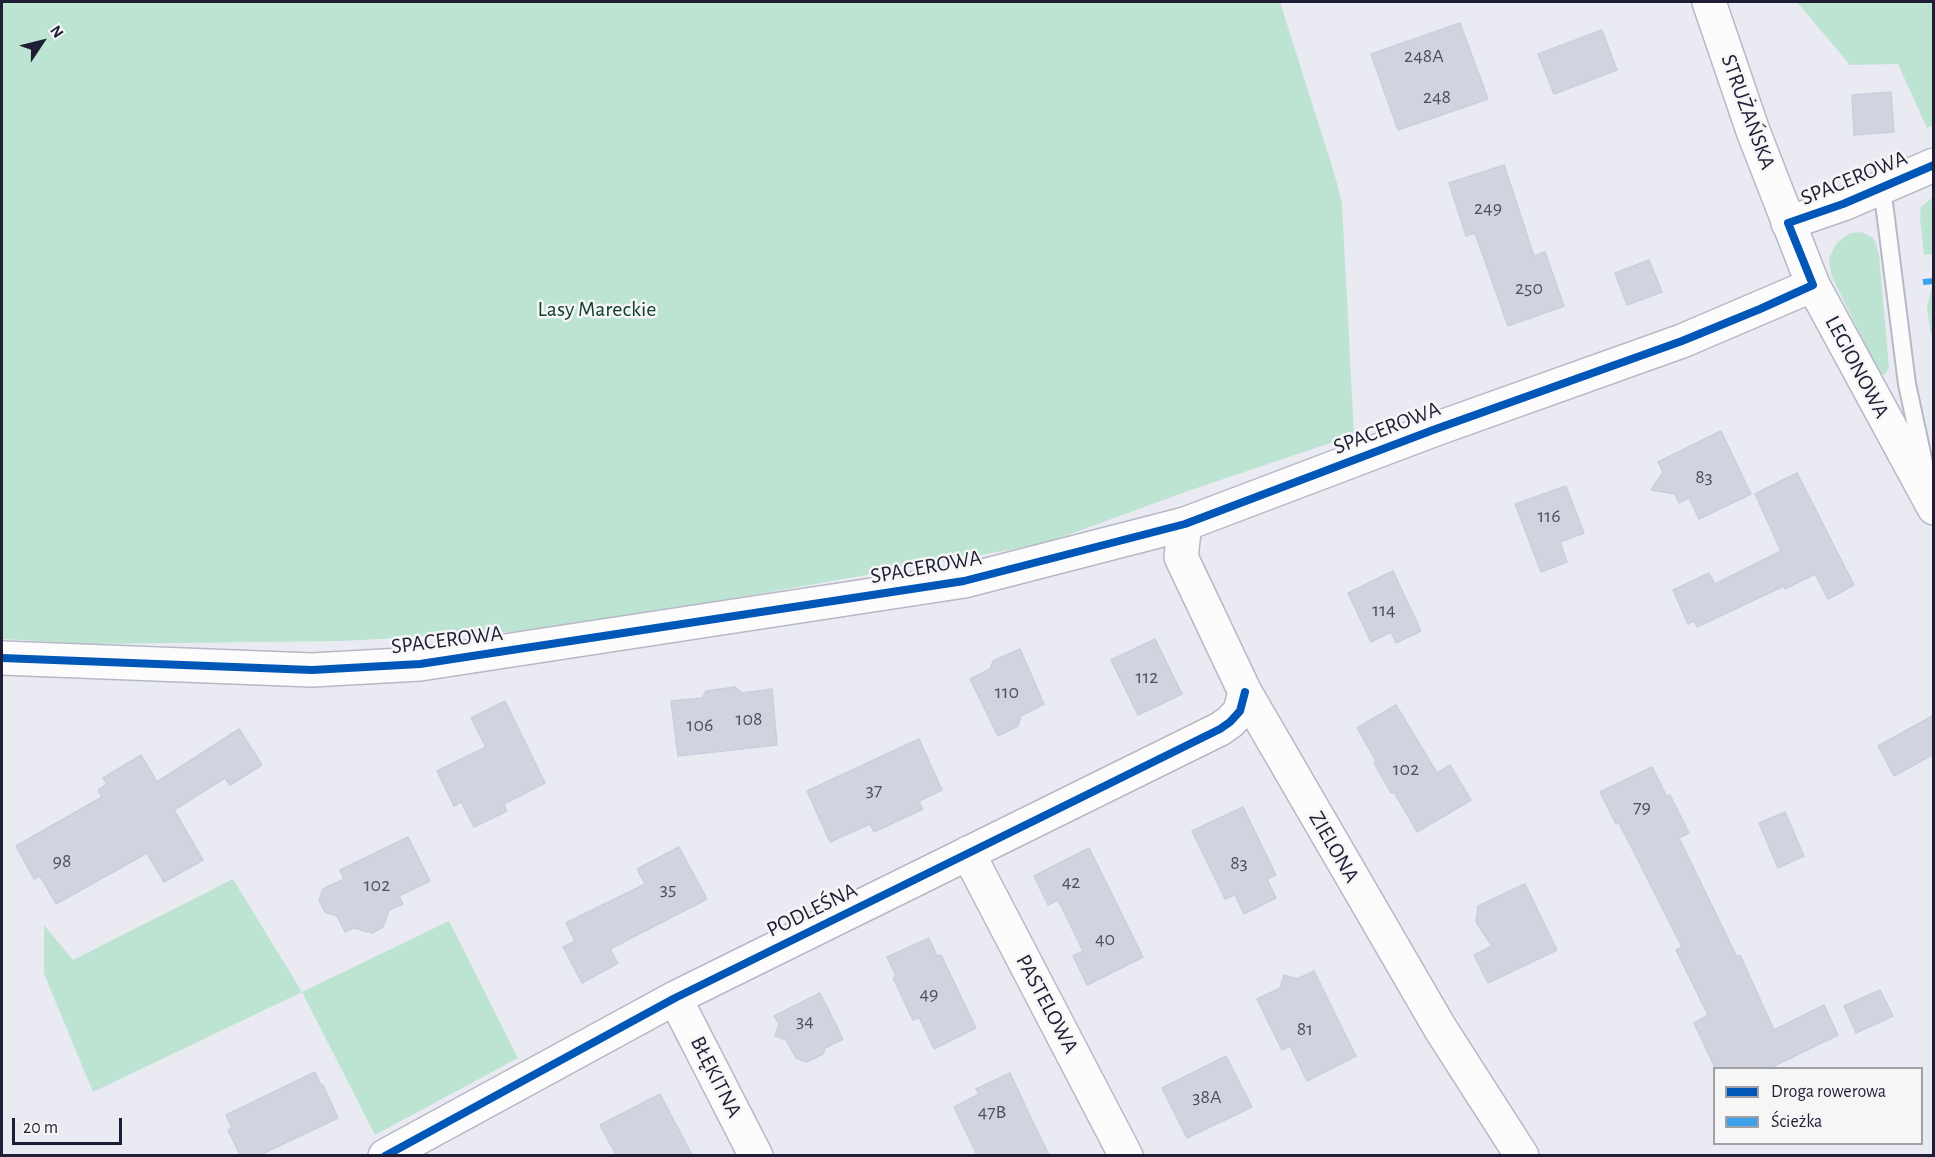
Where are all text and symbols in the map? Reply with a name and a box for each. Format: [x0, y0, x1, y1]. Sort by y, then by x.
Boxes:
north arrow [12, 12, 72, 72]
text: N [47, 23, 66, 41]
house number: 248A [1404, 44, 1444, 68]
street label: STRUŻAŃSKA [1715, 51, 1781, 173]
house number: 248 [1423, 85, 1451, 109]
street label: SPACEROWA [1797, 145, 1911, 211]
house number: 249 [1474, 196, 1502, 220]
house number: 250 [1515, 276, 1543, 300]
park label: Lasy Mareckie [538, 296, 656, 322]
street label: LEGIONOWA [1819, 311, 1895, 423]
street label: SPACEROWA [1330, 395, 1444, 461]
house number: 83 [1695, 465, 1713, 489]
house number: 116 [1537, 504, 1561, 528]
street label: SPACEROWA [868, 544, 984, 590]
house number: 114 [1372, 598, 1396, 622]
street label: SPACEROWA [389, 620, 505, 660]
house number: 112 [1136, 665, 1158, 689]
house number: 110 [995, 680, 1019, 704]
house number: 108 [736, 707, 762, 731]
house number: 106 [687, 713, 713, 737]
house number: 102 [1393, 757, 1419, 781]
house number: 37 [866, 778, 882, 802]
house number: 79 [1633, 795, 1651, 819]
street label: ZIELONA [1303, 807, 1365, 887]
house number: 98 [53, 849, 71, 873]
house number: 83 [1230, 851, 1248, 875]
house number: 42 [1062, 870, 1080, 894]
house number: 102 [364, 873, 390, 897]
house number: 35 [660, 877, 676, 901]
street label: PODLEŚNA [762, 877, 862, 943]
house number: 40 [1095, 927, 1115, 951]
street label: PASTELOWA [1010, 950, 1084, 1058]
house number: 49 [919, 982, 939, 1006]
house number: 34 [796, 1009, 814, 1033]
house number: 81 [1297, 1017, 1313, 1041]
street label: BŁĘKITNA [684, 1032, 748, 1122]
legend [1713, 1067, 1923, 1145]
text: Droga rowerowa [1771, 1083, 1886, 1101]
house number: 38A [1192, 1085, 1222, 1109]
house number: 47B [978, 1100, 1006, 1124]
scale bar [15, 1106, 124, 1144]
text: Ścieżka [1771, 1113, 1822, 1131]
text: 20 m [23, 1119, 58, 1137]

